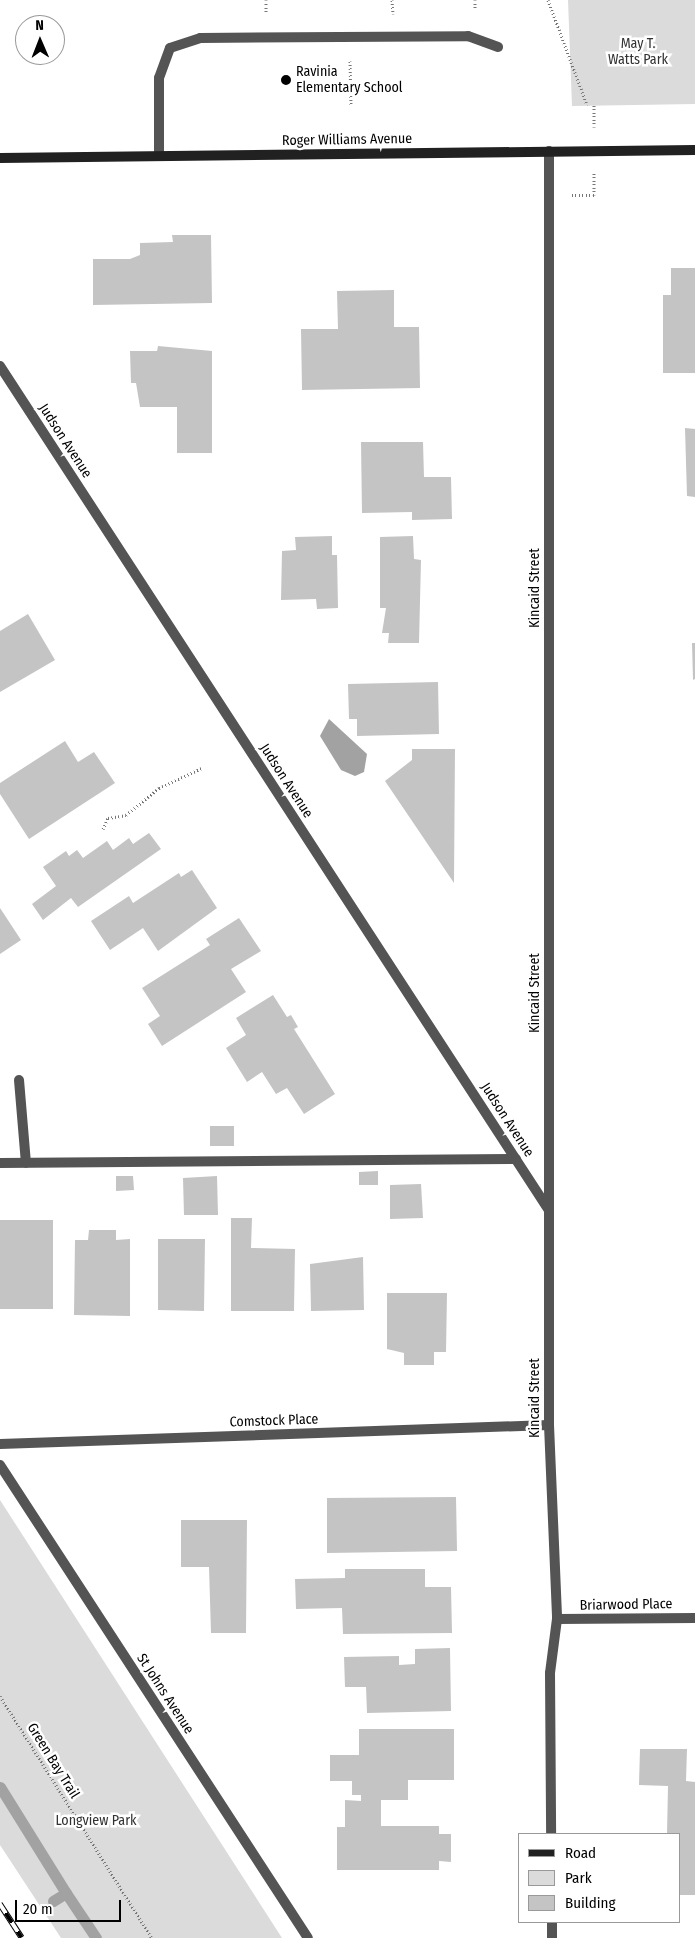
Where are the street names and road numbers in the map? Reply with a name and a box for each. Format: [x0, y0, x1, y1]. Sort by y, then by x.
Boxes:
street label: Roger Williams Avenue [282, 130, 412, 150]
street label: Judson Avenue [35, 401, 95, 481]
street label: Kincaid Street [527, 548, 543, 628]
street label: Judson Avenue [256, 741, 316, 821]
street label: Kincaid Street [527, 953, 543, 1033]
street label: Judson Avenue [477, 1080, 537, 1160]
street label: Kincaid Street [527, 1358, 543, 1438]
street label: Comstock Place [229, 1411, 319, 1431]
street label: Briarwood Place [579, 1596, 673, 1614]
street label: St Johns Avenue [133, 1651, 197, 1737]
street label: Green Bay Trail [23, 1720, 83, 1802]

